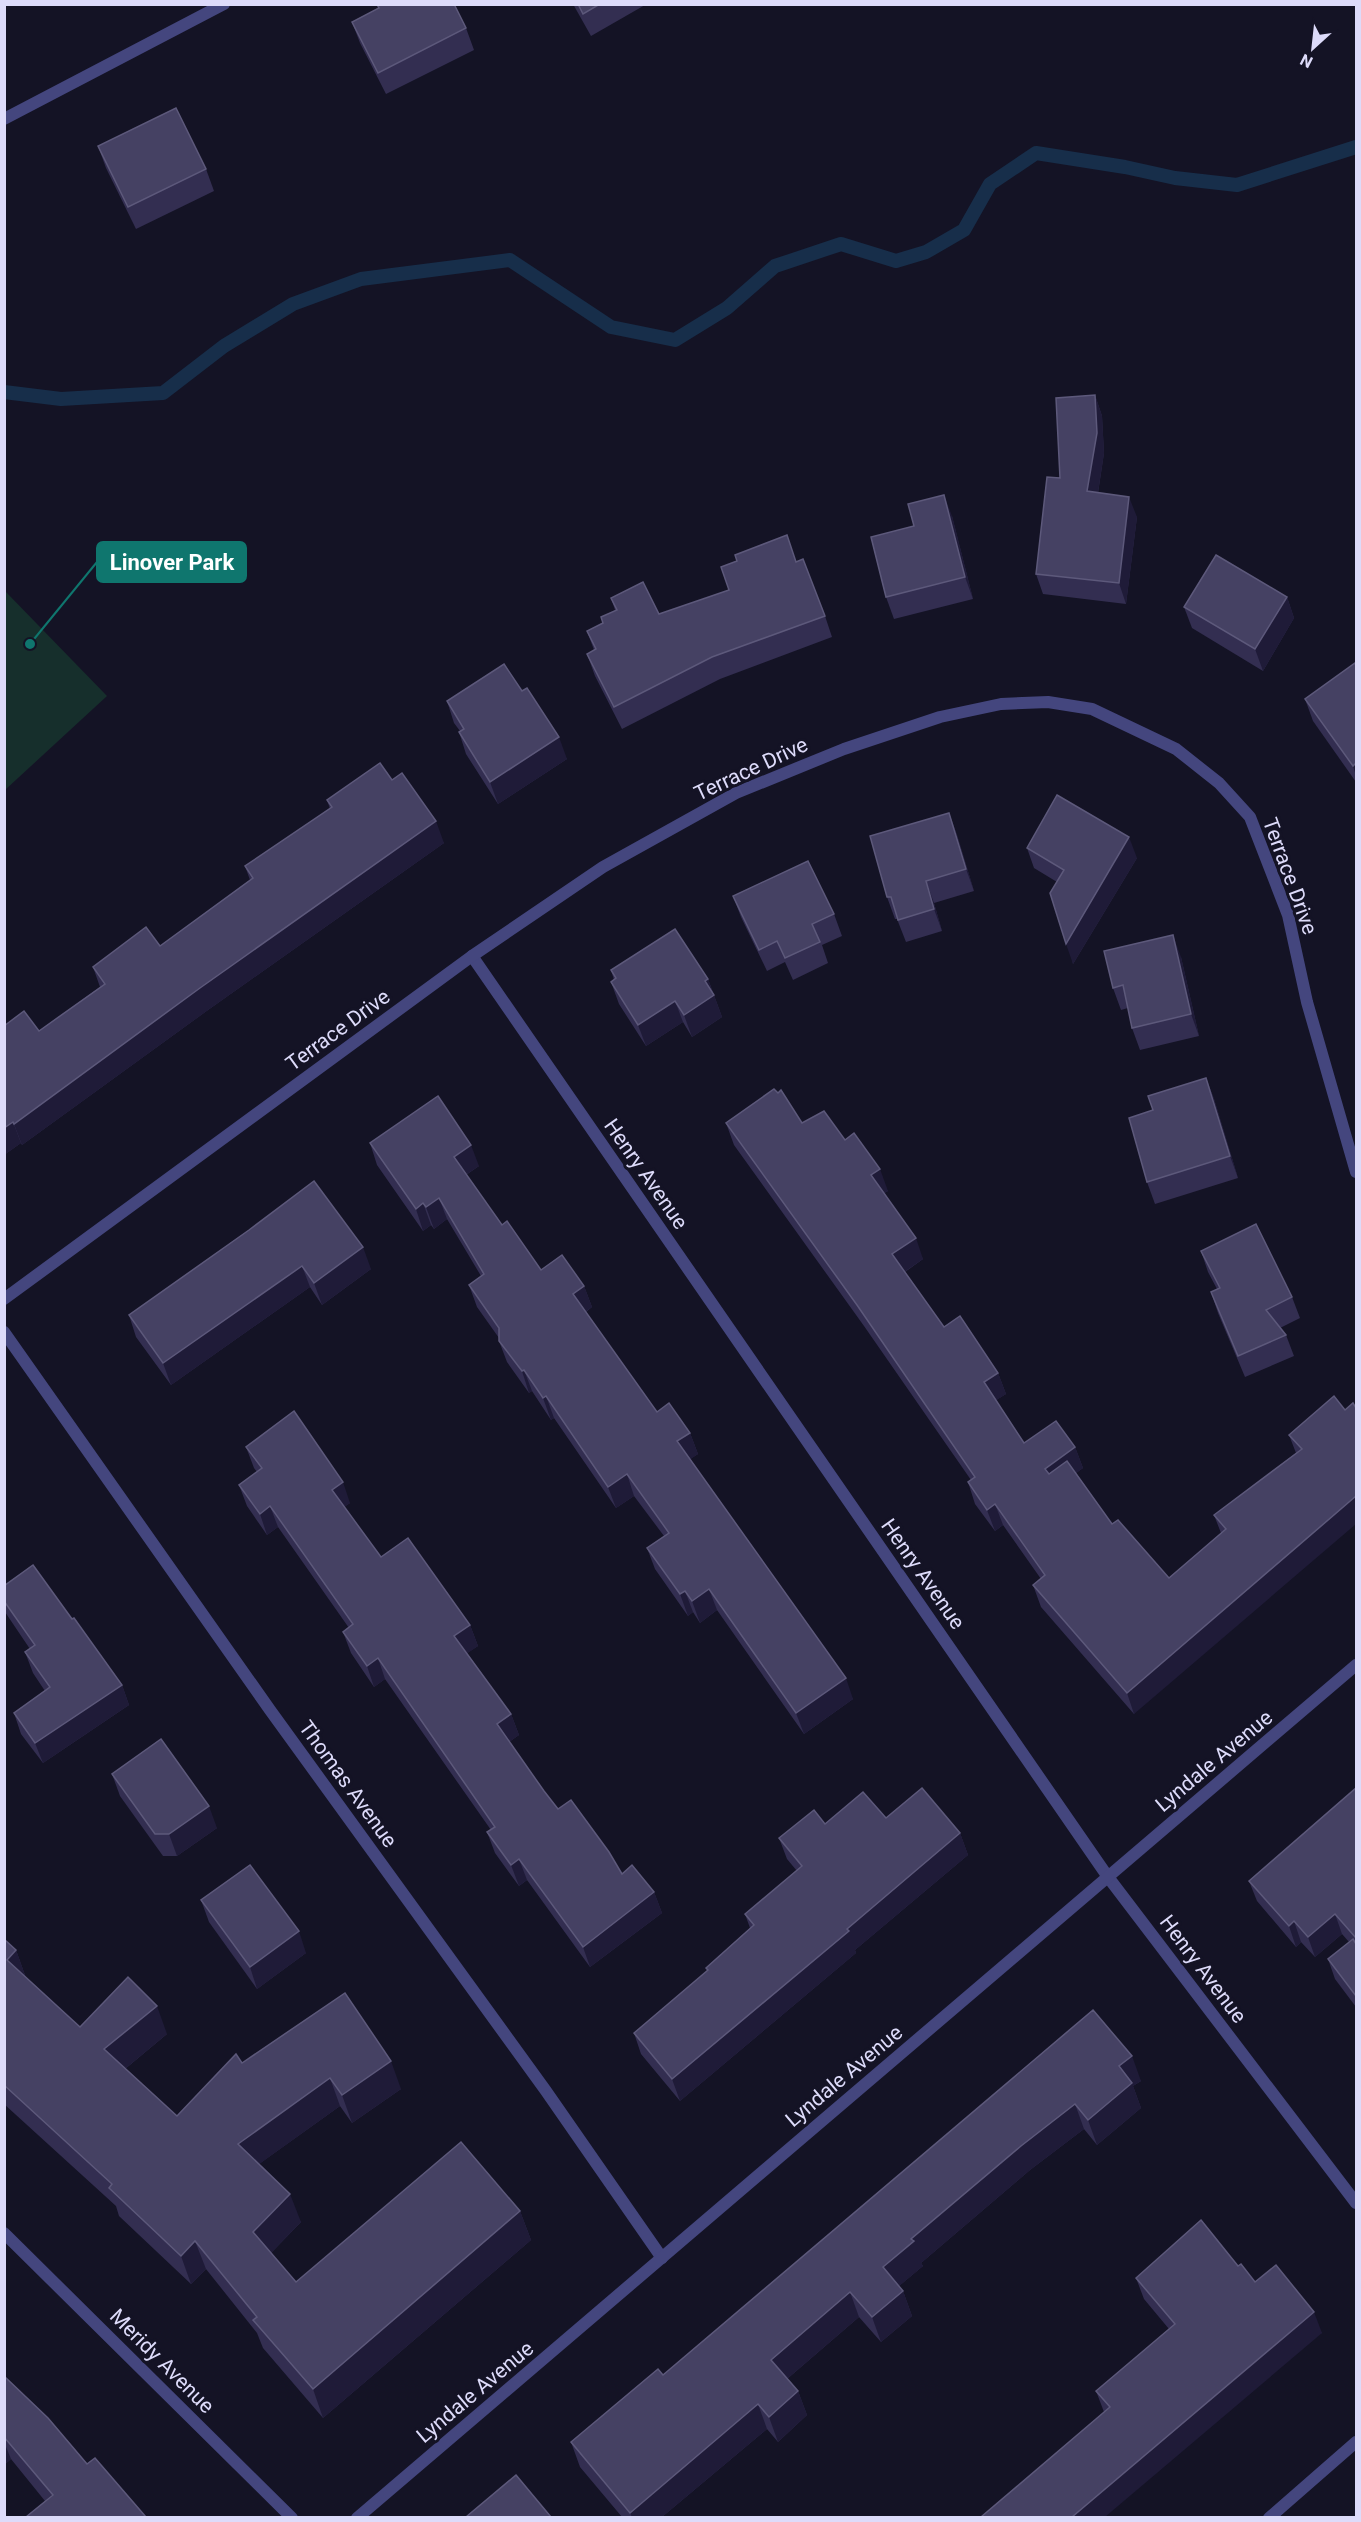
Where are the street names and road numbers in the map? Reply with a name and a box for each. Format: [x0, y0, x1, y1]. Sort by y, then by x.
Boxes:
street label: Terrace Drive [690, 732, 812, 806]
street label: Terrace Drive [1258, 814, 1322, 938]
street label: Terrace Drive [281, 984, 395, 1076]
street label: Henry Avenue [599, 1114, 693, 1234]
street label: Henry Avenue [876, 1514, 970, 1634]
street label: Lyndale Avenue [1151, 1705, 1277, 1817]
street label: Thomas Avenue [294, 1716, 402, 1852]
street label: Henry Avenue [1155, 1910, 1251, 2028]
street label: Lyndale Avenue [781, 2020, 907, 2132]
street label: Meridy Avenue [105, 2304, 219, 2418]
street label: Lyndale Avenue [412, 2336, 538, 2448]

